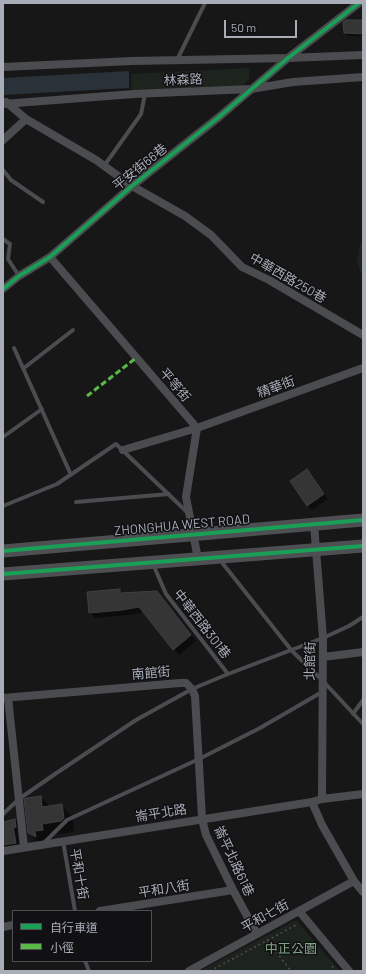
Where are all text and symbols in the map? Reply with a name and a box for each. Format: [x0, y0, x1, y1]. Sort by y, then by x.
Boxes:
scale bar [226, 12, 299, 38]
text: 50 m [231, 20, 256, 34]
street label: 林森路 [163, 71, 203, 89]
street label: 平安街66巷 [110, 140, 170, 194]
street label: 中華西路250巷 [247, 250, 329, 306]
street label: 平等街 [156, 365, 194, 405]
street label: 精華街 [255, 373, 297, 401]
street label: ZHONGHUA WEST ROAD [113, 511, 251, 539]
street label: 中華西路301巷 [170, 586, 234, 662]
street label: 北館街 [302, 641, 318, 681]
street label: 南館街 [131, 664, 171, 682]
street label: 崙平北路 [134, 801, 188, 825]
street label: 崙平北路61巷 [211, 823, 257, 899]
street label: 平和十街 [67, 847, 91, 901]
street label: 平和八街 [137, 877, 191, 901]
street label: 平和七街 [238, 897, 292, 935]
legend [12, 910, 152, 962]
text: 自行車道 [50, 920, 98, 934]
text: 小徑 [50, 940, 74, 954]
park label: 中正公園 [265, 941, 317, 957]

